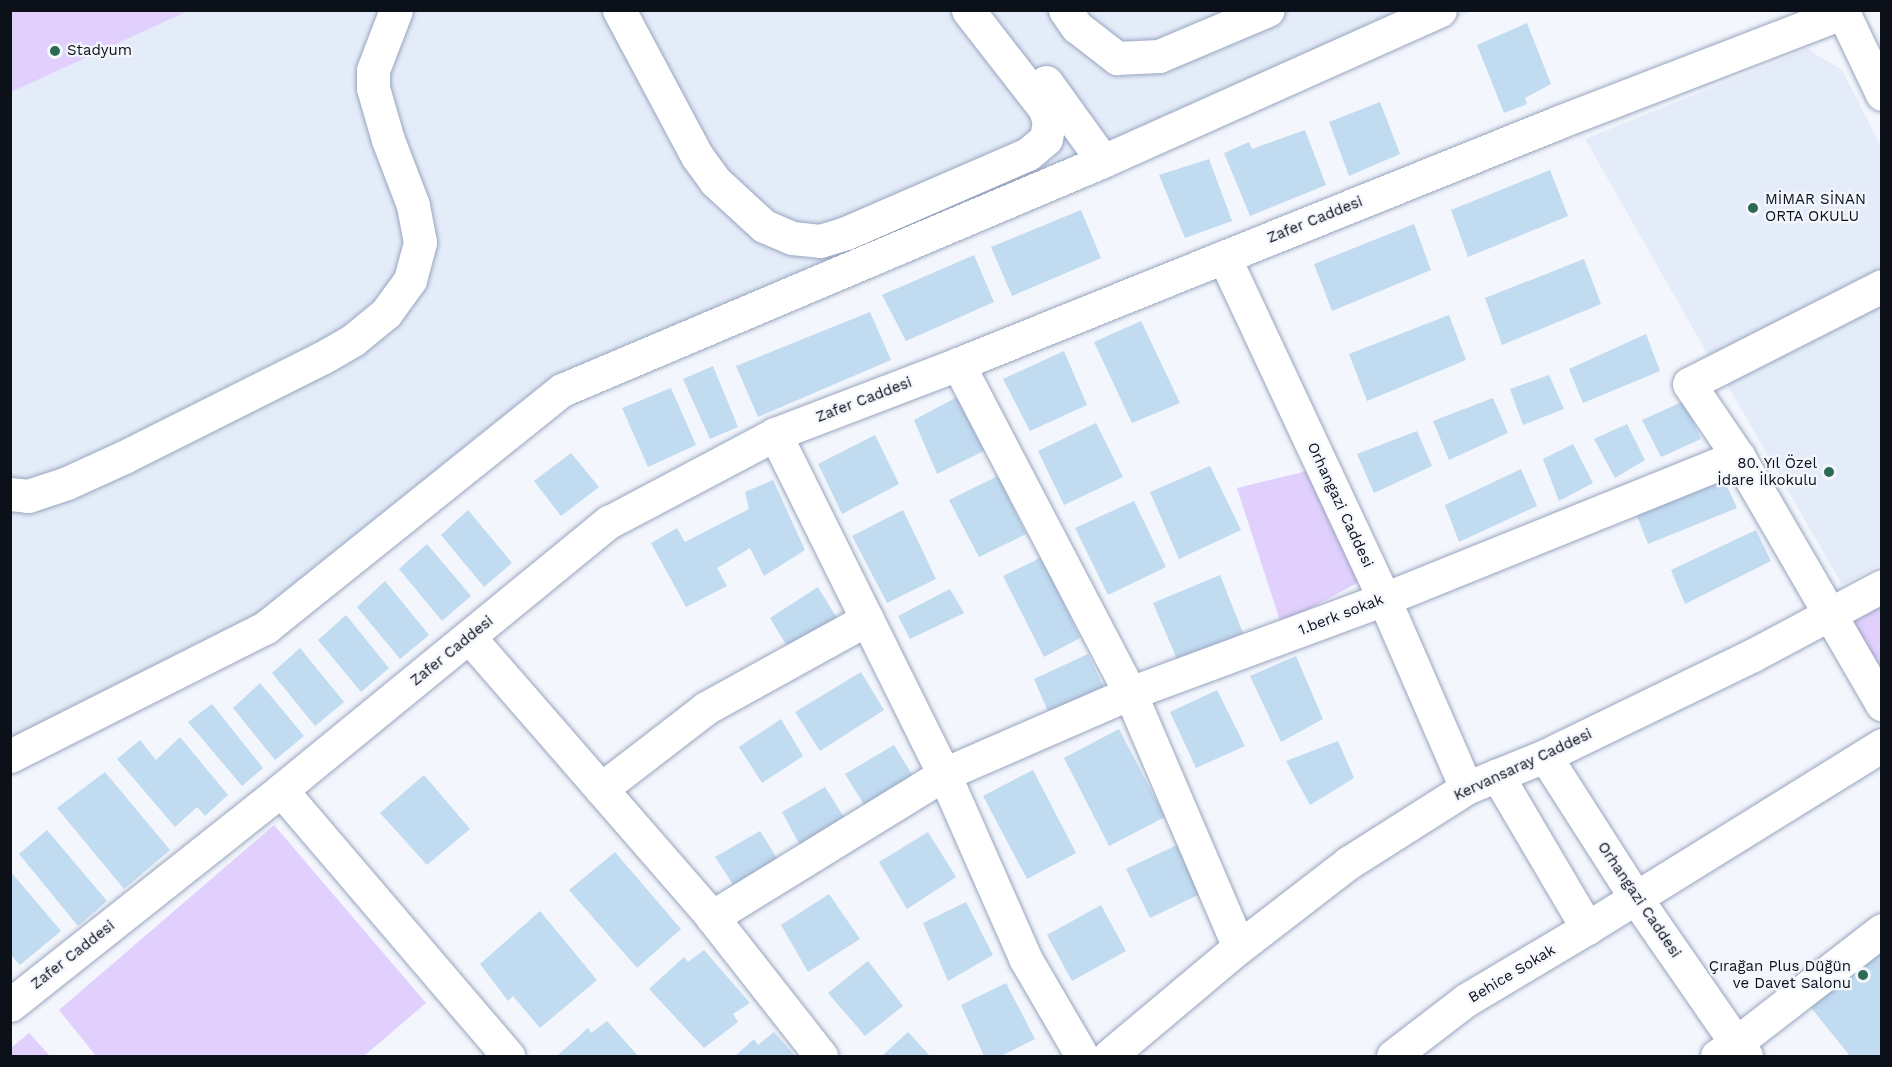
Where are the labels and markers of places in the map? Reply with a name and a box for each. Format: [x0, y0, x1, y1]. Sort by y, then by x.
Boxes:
place label: Stadyum [67, 42, 132, 60]
marker: Stadyum [48, 44, 62, 58]
place label: MİMAR SİNAN ORTA OKULU [1765, 190, 1866, 225]
marker: MİMAR SİNAN ORTA OKULU [1746, 201, 1760, 215]
place label: 80. Yıl Özel İdare İlkokulu [1717, 454, 1817, 489]
marker: 80. Yıl Özel İdare İlkokulu [1822, 465, 1836, 479]
place label: Çırağan Plus Düğün ve Davet Salonu [1709, 957, 1851, 992]
marker: Çırağan Plus Düğün ve Davet Salonu [1856, 968, 1870, 982]

